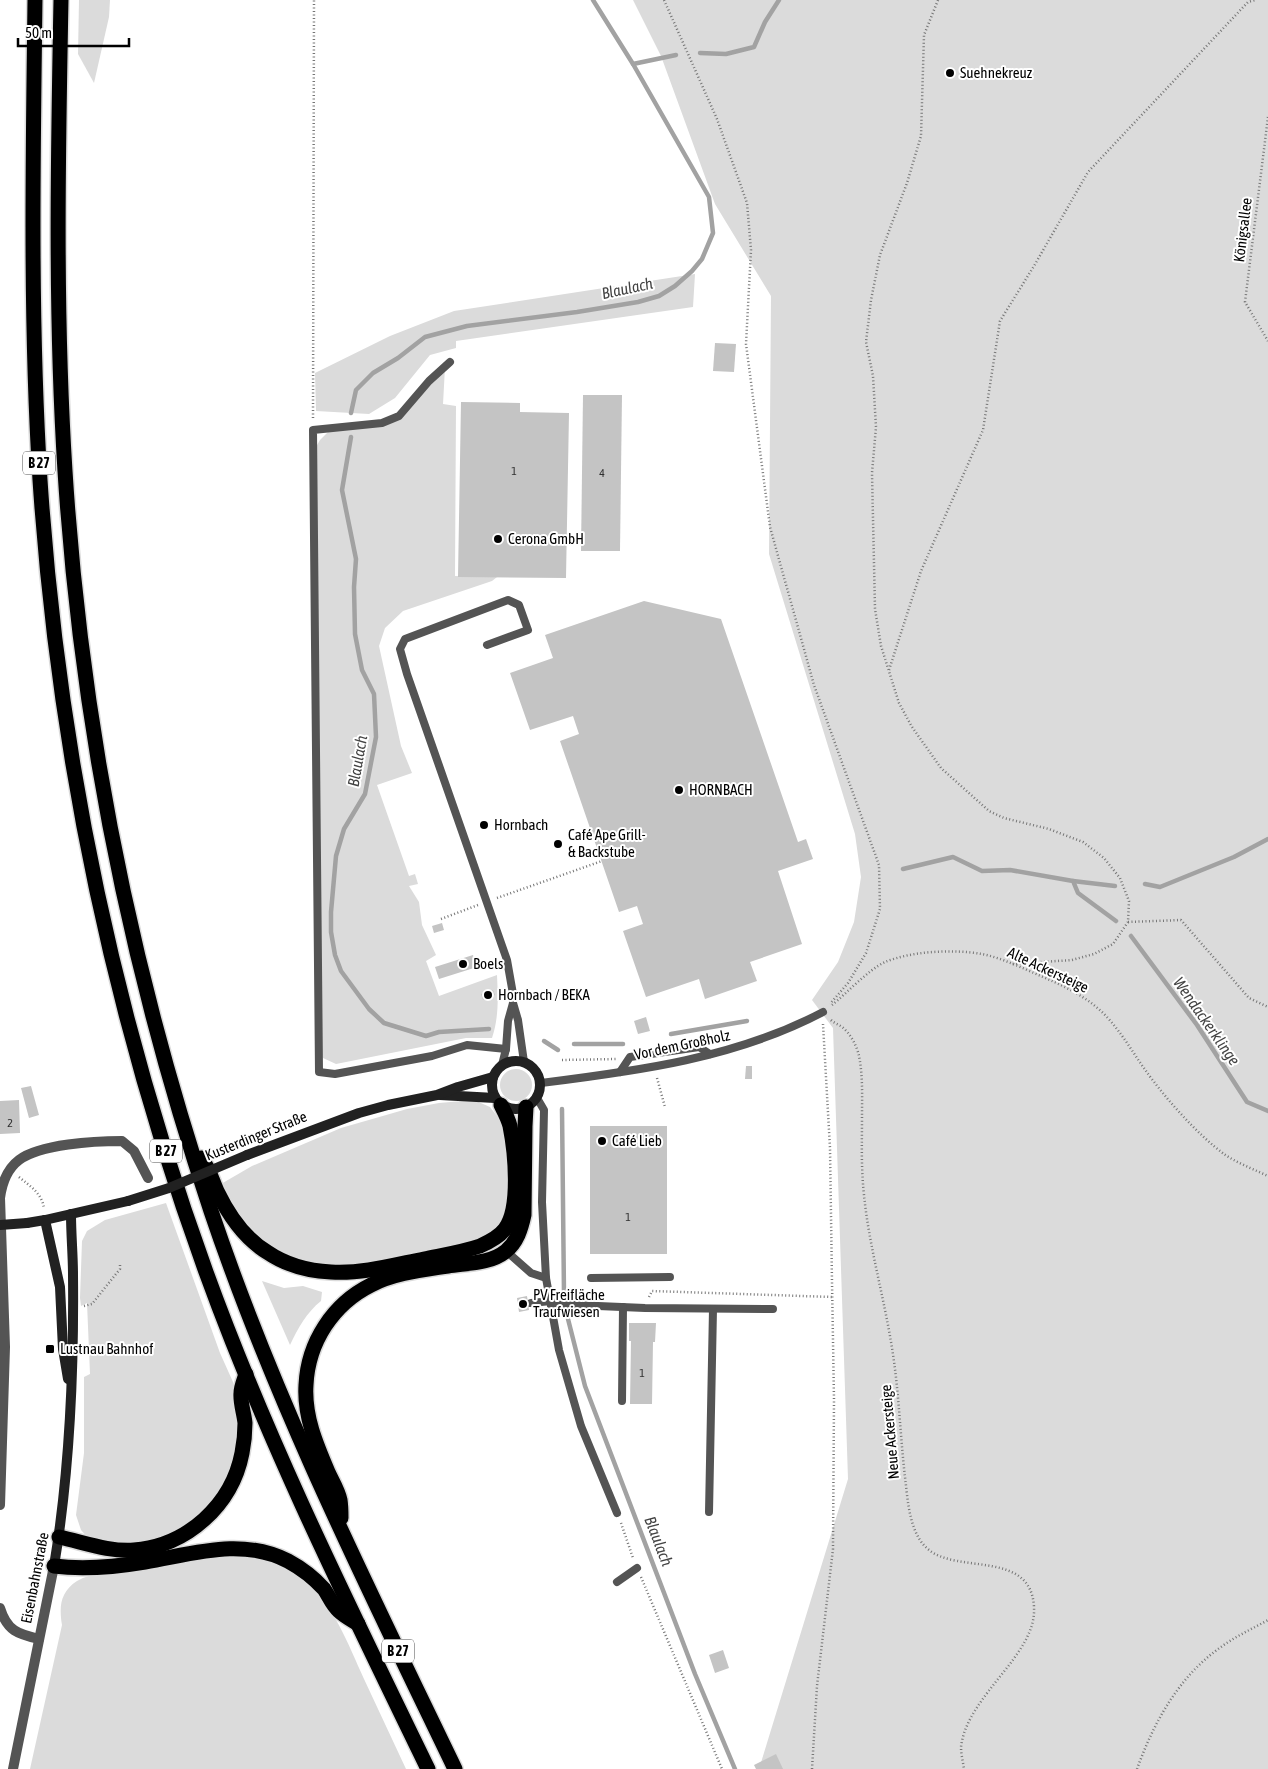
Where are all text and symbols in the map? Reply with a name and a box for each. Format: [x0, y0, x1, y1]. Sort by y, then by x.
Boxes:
scale bar [18, 15, 129, 47]
text: 50 m [25, 24, 52, 41]
place label: Suehnekreuz [960, 64, 1033, 81]
marker: Suehnekreuz [944, 67, 956, 79]
street label: Königsallee [1230, 197, 1255, 263]
water label: Blaulach [600, 274, 654, 302]
road number: B 27 [23, 452, 55, 474]
house number: 1 [511, 464, 517, 478]
house number: 4 [599, 466, 605, 480]
place label: Cerona GmbH [508, 530, 584, 547]
marker: Cerona GmbH [492, 533, 504, 545]
water label: Blaulach [344, 734, 370, 788]
place label: HORNBACH [689, 781, 753, 798]
marker: HORNBACH [673, 784, 685, 796]
place label: Hornbach [494, 816, 548, 833]
marker: Hornbach [478, 819, 490, 831]
place label: Café Ape Grill- & Backstube [568, 826, 646, 860]
marker: Café Ape Grill- & Backstube [552, 838, 564, 850]
street label: Alte Ackersteige [1005, 943, 1092, 996]
place label: Boels [473, 955, 503, 972]
marker: Boels [457, 958, 469, 970]
water label: Wendackerklinge [1169, 974, 1244, 1069]
place label: Hornbach / BEKA [498, 986, 590, 1003]
marker: Hornbach / BEKA [482, 989, 494, 1001]
street label: Vor dem Großholz [632, 1026, 732, 1063]
street label: Kusterdinger Straße [203, 1107, 309, 1164]
house number: 2 [7, 1116, 13, 1130]
place label: Café Lieb [612, 1132, 662, 1149]
marker: Café Lieb [596, 1135, 608, 1147]
road number: B 27 [150, 1140, 182, 1162]
house number: 1 [625, 1210, 631, 1224]
place label: PV Freifläche Traufwiesen [533, 1286, 605, 1320]
marker: PV Freifläche Traufwiesen [517, 1298, 529, 1310]
place label: Lustnau Bahnhof [60, 1340, 153, 1357]
marker: Lustnau Bahnhof [44, 1343, 56, 1355]
house number: 1 [639, 1366, 645, 1380]
street label: Neue Ackersteige [877, 1384, 902, 1480]
water label: Blaulach [641, 1514, 677, 1569]
street label: Eisenbahnstraße [17, 1531, 52, 1625]
road number: B 27 [382, 1640, 414, 1662]

